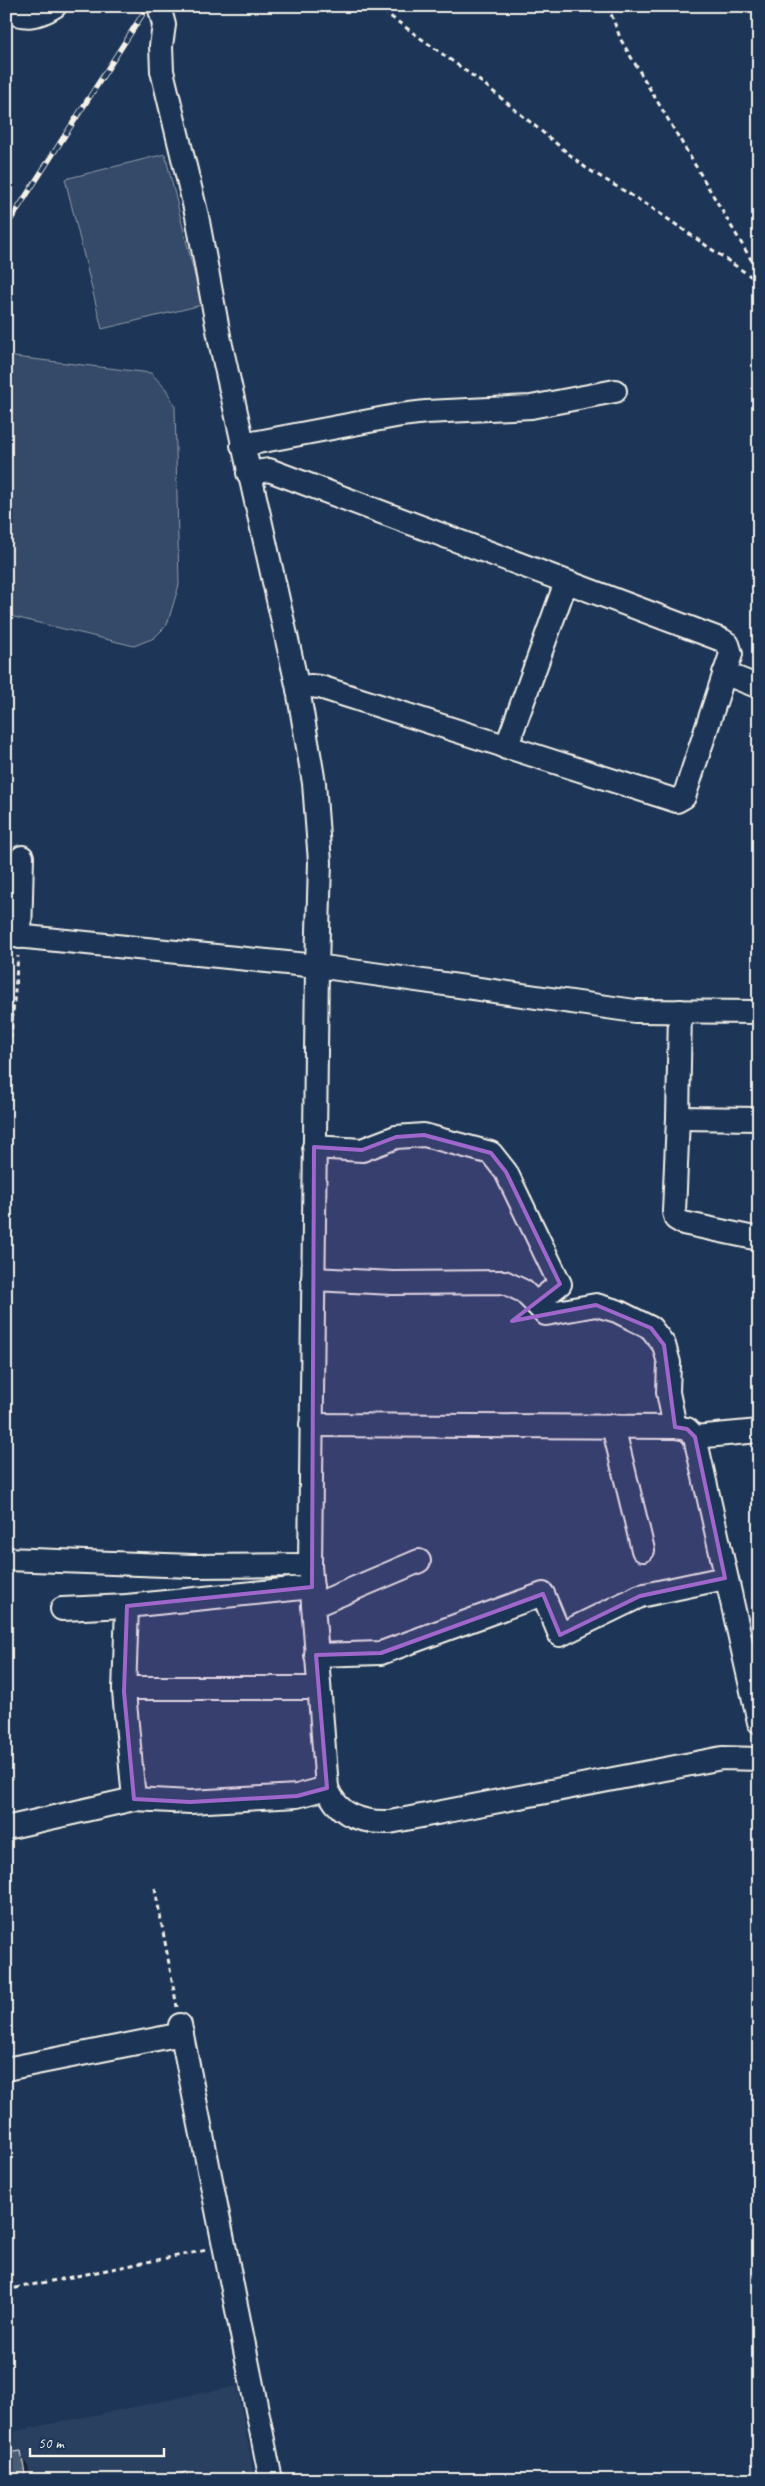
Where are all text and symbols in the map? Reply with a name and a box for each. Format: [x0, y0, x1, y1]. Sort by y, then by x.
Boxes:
scale bar [30, 2426, 164, 2458]
text: 50 m [38, 2434, 65, 2453]

